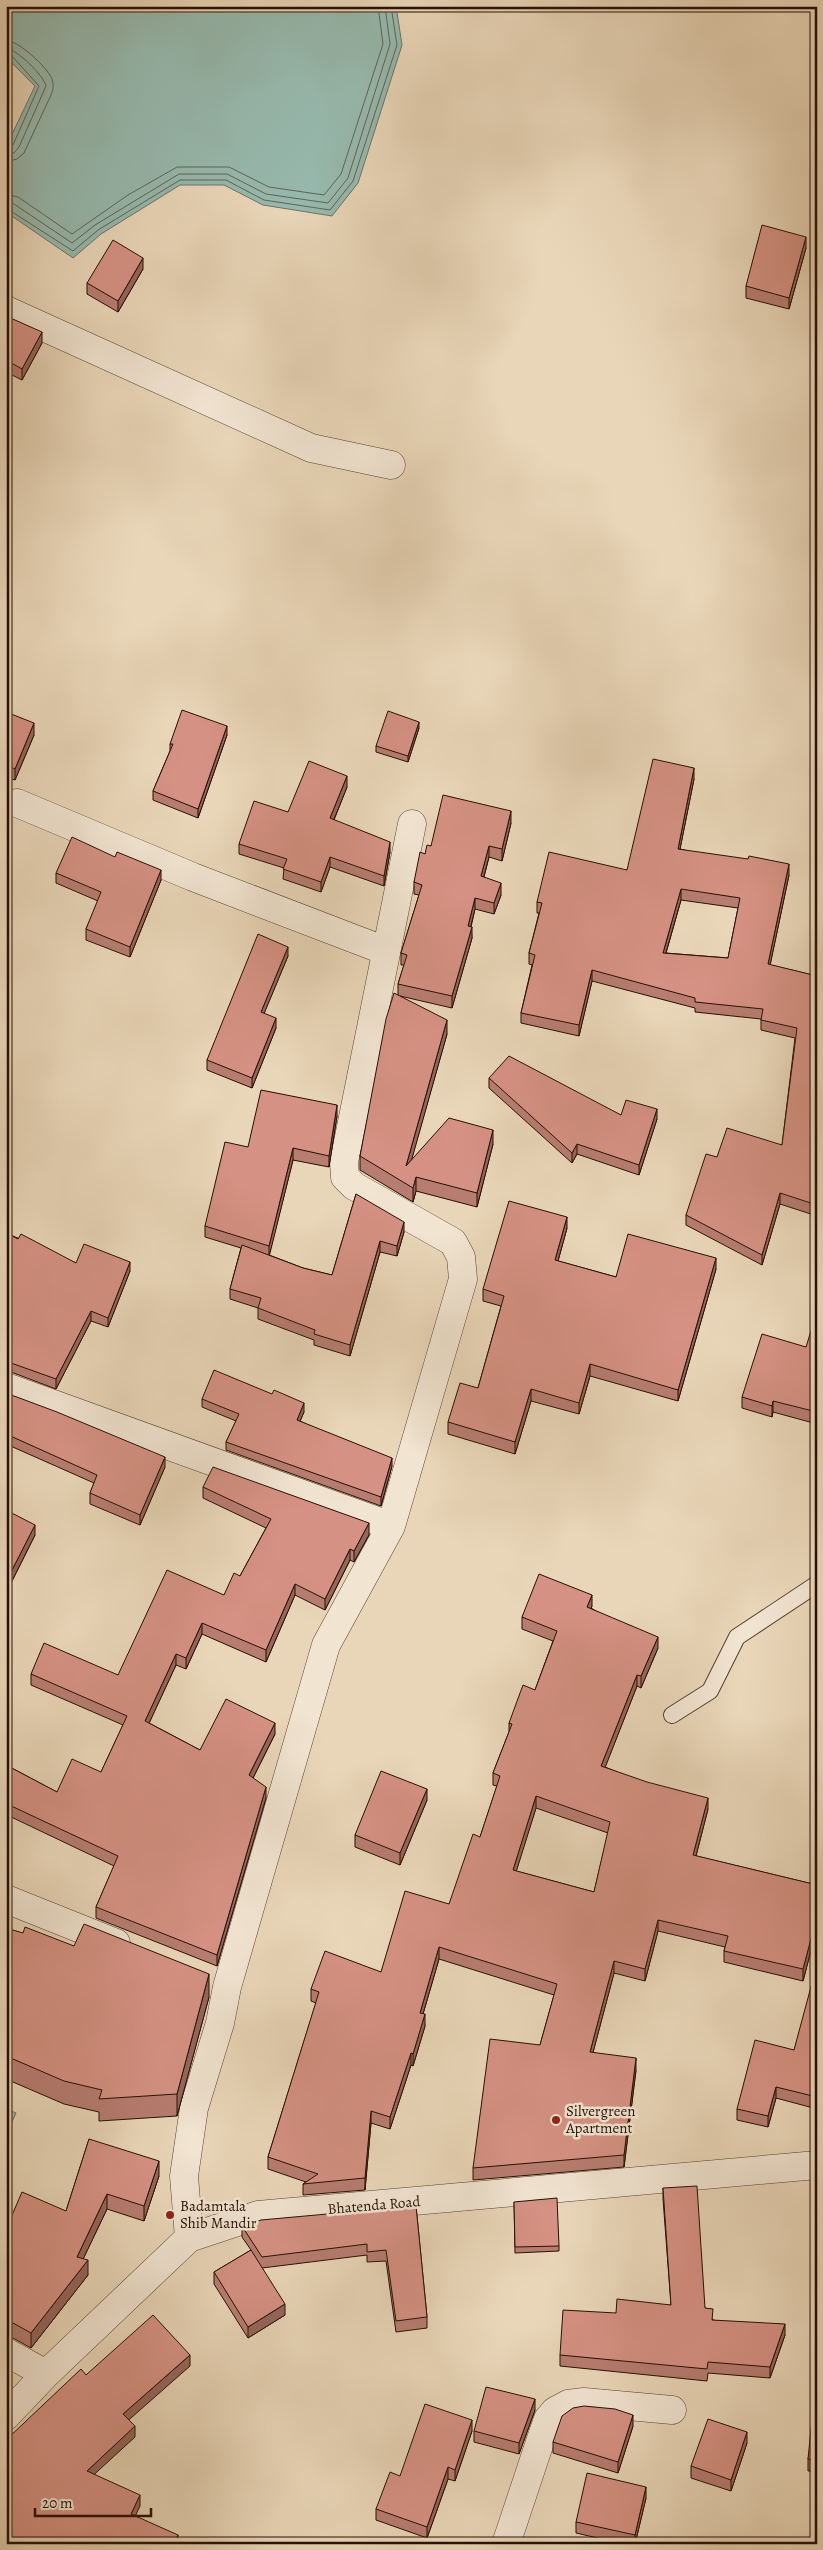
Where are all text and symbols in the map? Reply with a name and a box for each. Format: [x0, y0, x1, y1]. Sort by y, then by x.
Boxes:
place label: Silvergreen Apartment [565, 2101, 635, 2138]
marker: Silvergreen Apartment [550, 2114, 562, 2126]
street label: Bhatenda Road [327, 2191, 422, 2219]
place label: Badamtala Shib Mandir [180, 2196, 257, 2233]
marker: Badamtala Shib Mandir [164, 2209, 176, 2221]
scale bar [35, 2485, 151, 2517]
text: 20 m [42, 2493, 73, 2513]

